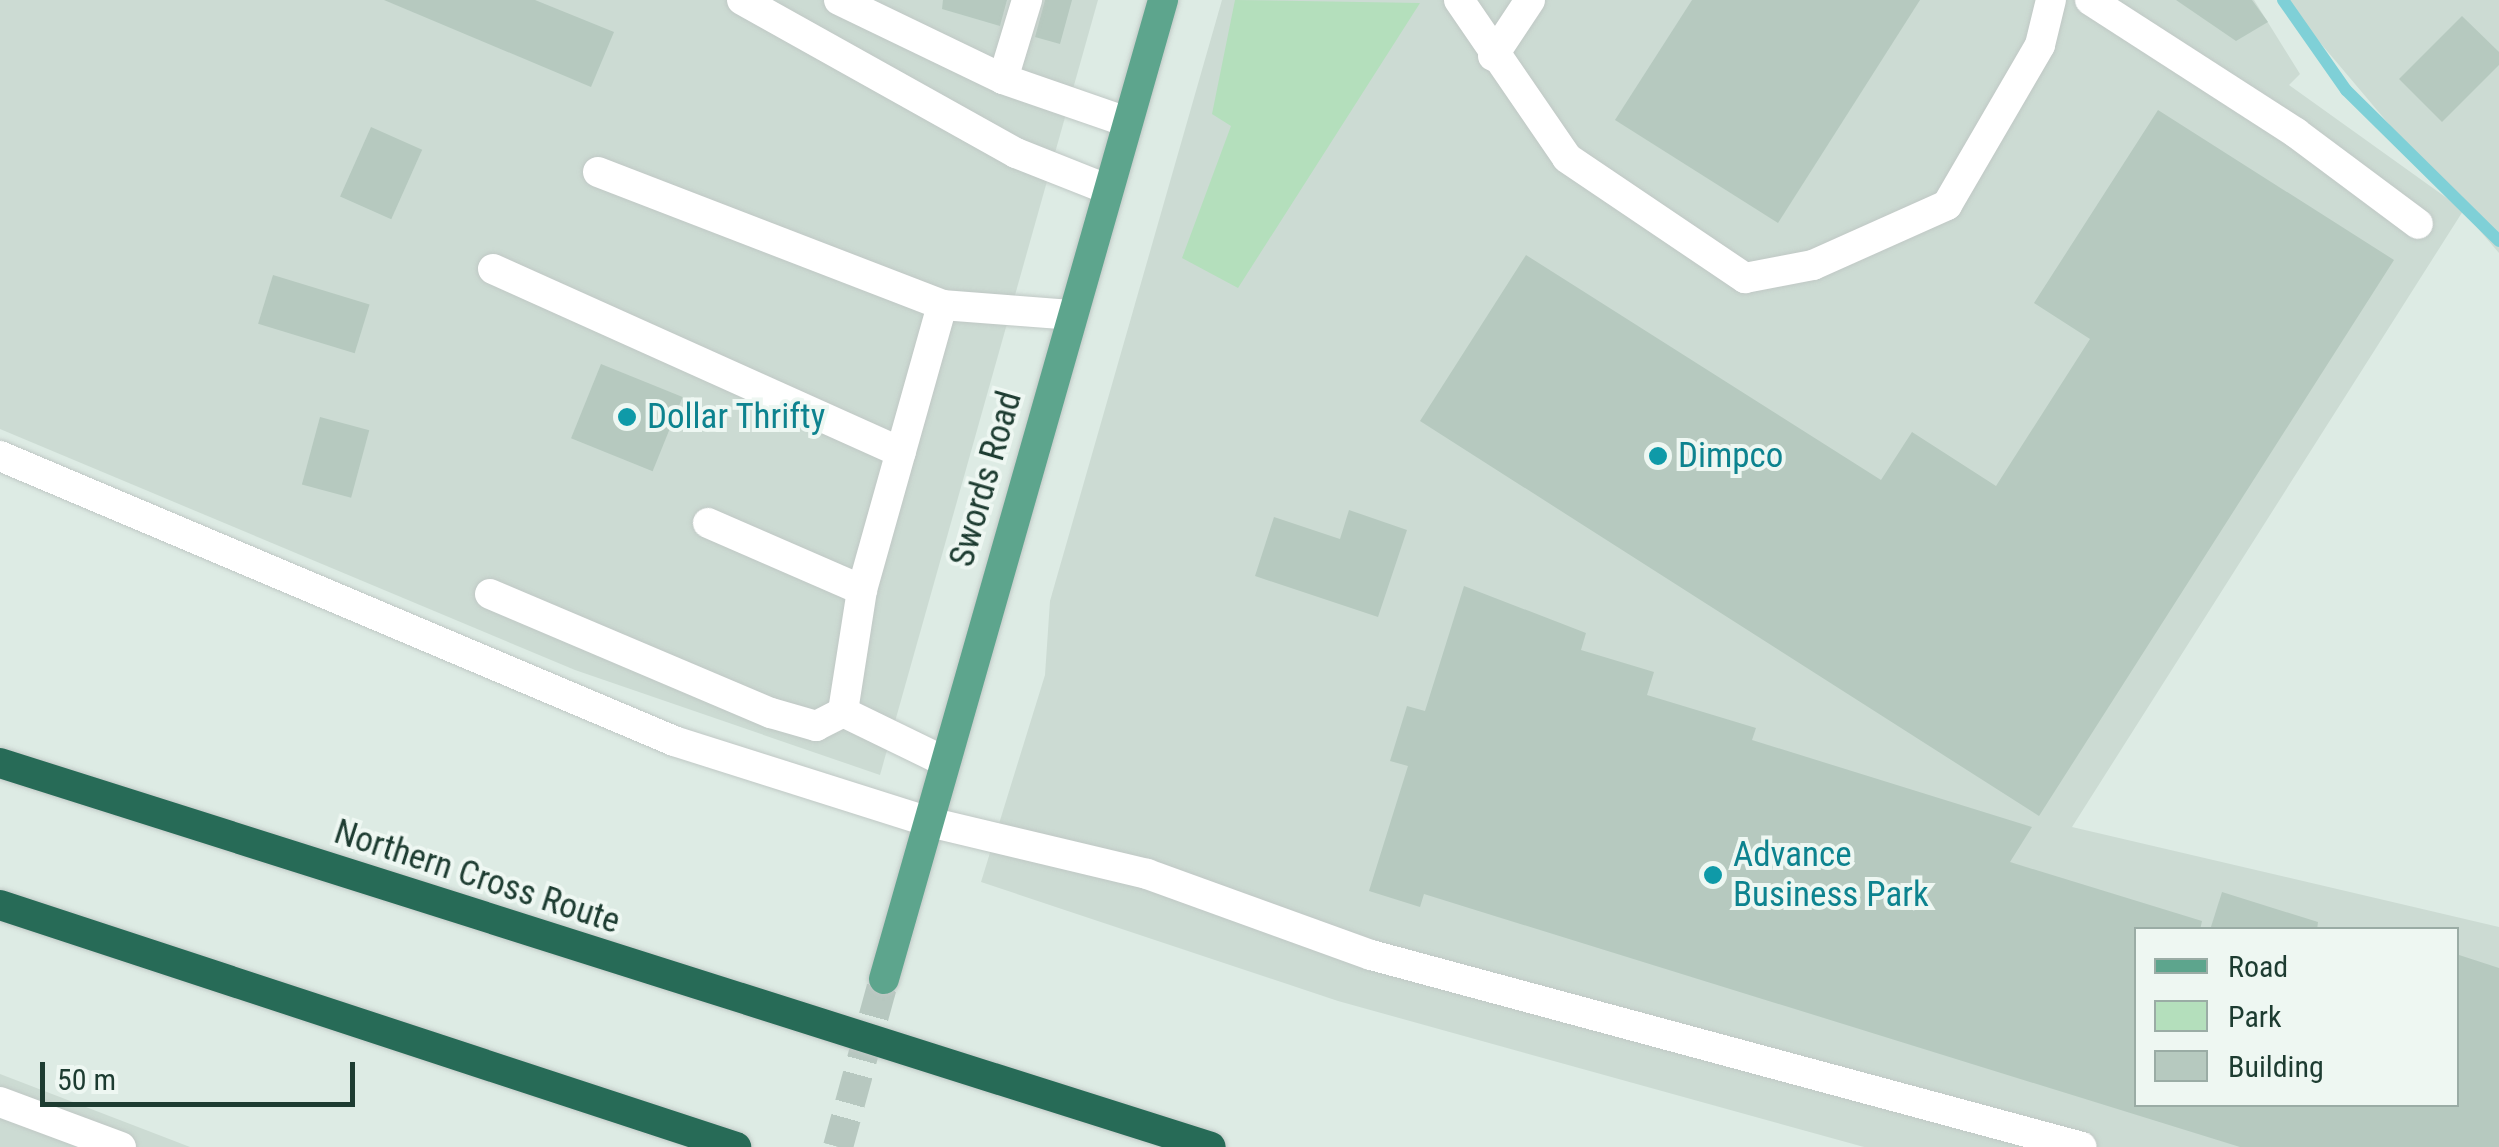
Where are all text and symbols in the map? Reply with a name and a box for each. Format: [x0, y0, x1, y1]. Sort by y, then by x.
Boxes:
street label: Swords Road [941, 386, 1031, 572]
place label: Dollar Thrifty [647, 396, 826, 438]
marker: Dollar Thrifty [616, 406, 638, 428]
place label: Dimpco [1678, 435, 1783, 477]
marker: Dimpco [1647, 445, 1669, 467]
street label: Northern Cross Route [329, 811, 625, 943]
place label: Advance Business Park [1733, 834, 1929, 916]
marker: Advance Business Park [1702, 864, 1724, 886]
legend [2134, 927, 2459, 1107]
text: Road [2228, 949, 2288, 984]
text: Park [2228, 999, 2282, 1034]
scale bar [45, 1042, 360, 1104]
text: Building [2228, 1049, 2324, 1084]
text: 50 m [57, 1062, 116, 1097]

